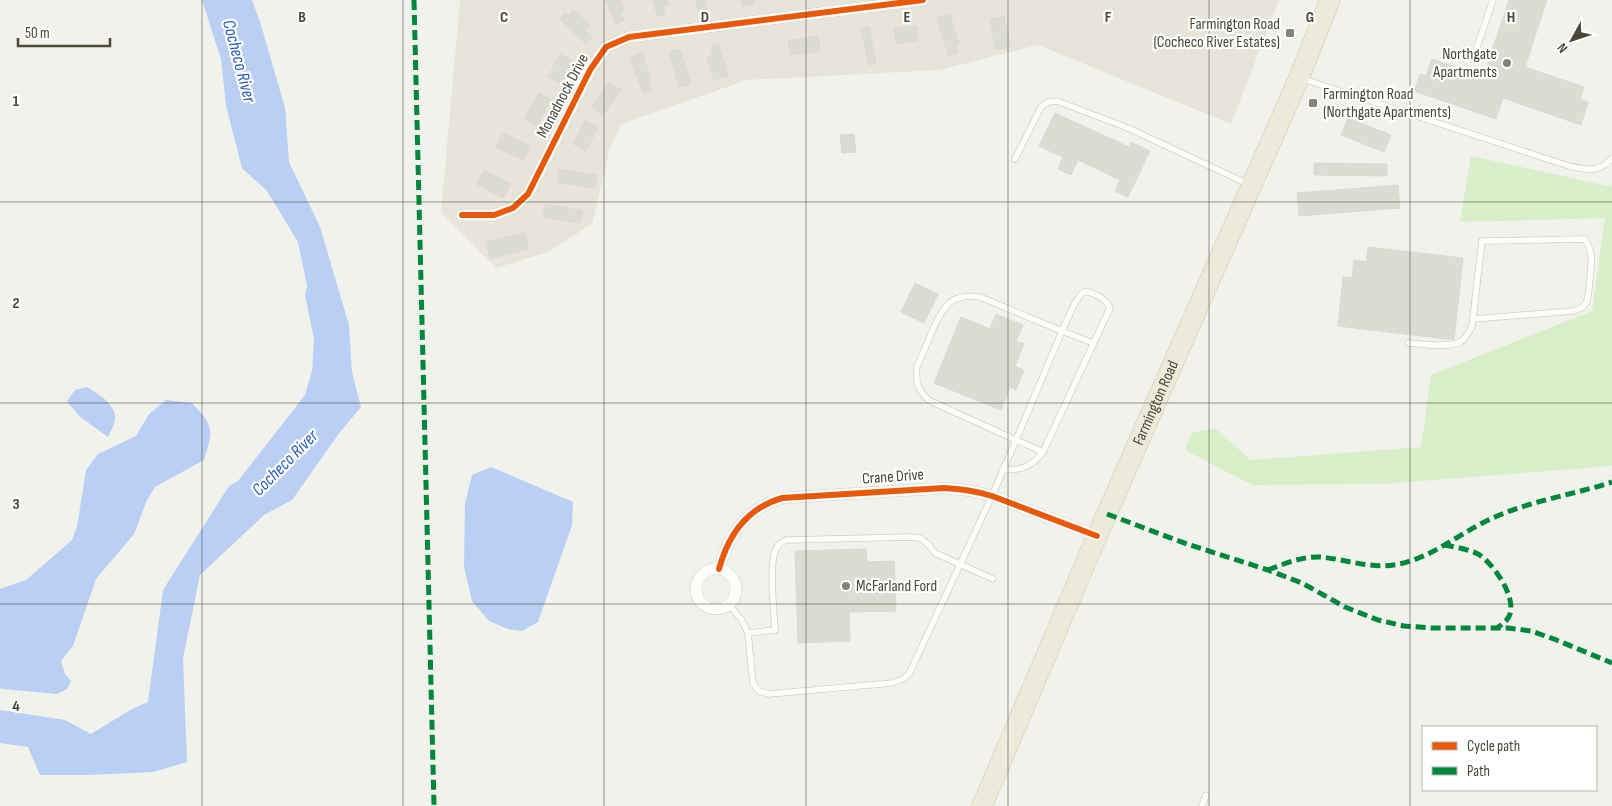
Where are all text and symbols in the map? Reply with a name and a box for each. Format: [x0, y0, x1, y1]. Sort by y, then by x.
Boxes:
text: B [298, 8, 306, 27]
text: C [500, 8, 508, 27]
text: D [701, 8, 709, 27]
text: E [904, 8, 911, 27]
text: F [1105, 8, 1112, 27]
text: G [1306, 8, 1314, 27]
text: H [1507, 8, 1515, 27]
scale bar [18, 15, 110, 47]
place label: Farmington Road (Cocheco River Estates) [1153, 15, 1280, 52]
north arrow [1547, 15, 1597, 65]
water label: Cocheco River [218, 17, 260, 106]
text: 50 m [25, 24, 50, 43]
marker: Farmington Road (Cocheco River Estates) [1284, 27, 1296, 39]
text: N [1554, 40, 1571, 56]
place label: Northgate Apartments [1432, 45, 1497, 82]
street label: Monadnock Drive [533, 51, 593, 141]
marker: Northgate Apartments [1501, 57, 1513, 69]
place label: Farmington Road (Northgate Apartments) [1323, 85, 1451, 122]
text: 1 [13, 92, 20, 111]
marker: Farmington Road (Northgate Apartments) [1307, 97, 1319, 109]
text: 2 [12, 294, 20, 313]
street label: Farmington Road [1129, 358, 1183, 448]
water label: Cocheco River [248, 425, 323, 500]
street label: Crane Drive [861, 465, 925, 489]
text: 3 [12, 495, 20, 514]
place label: McFarland Ford [856, 577, 937, 596]
marker: McFarland Ford [840, 580, 852, 592]
text: 4 [12, 697, 20, 716]
legend [1422, 726, 1597, 791]
text: Cycle path [1467, 737, 1520, 756]
text: Path [1467, 762, 1490, 781]

